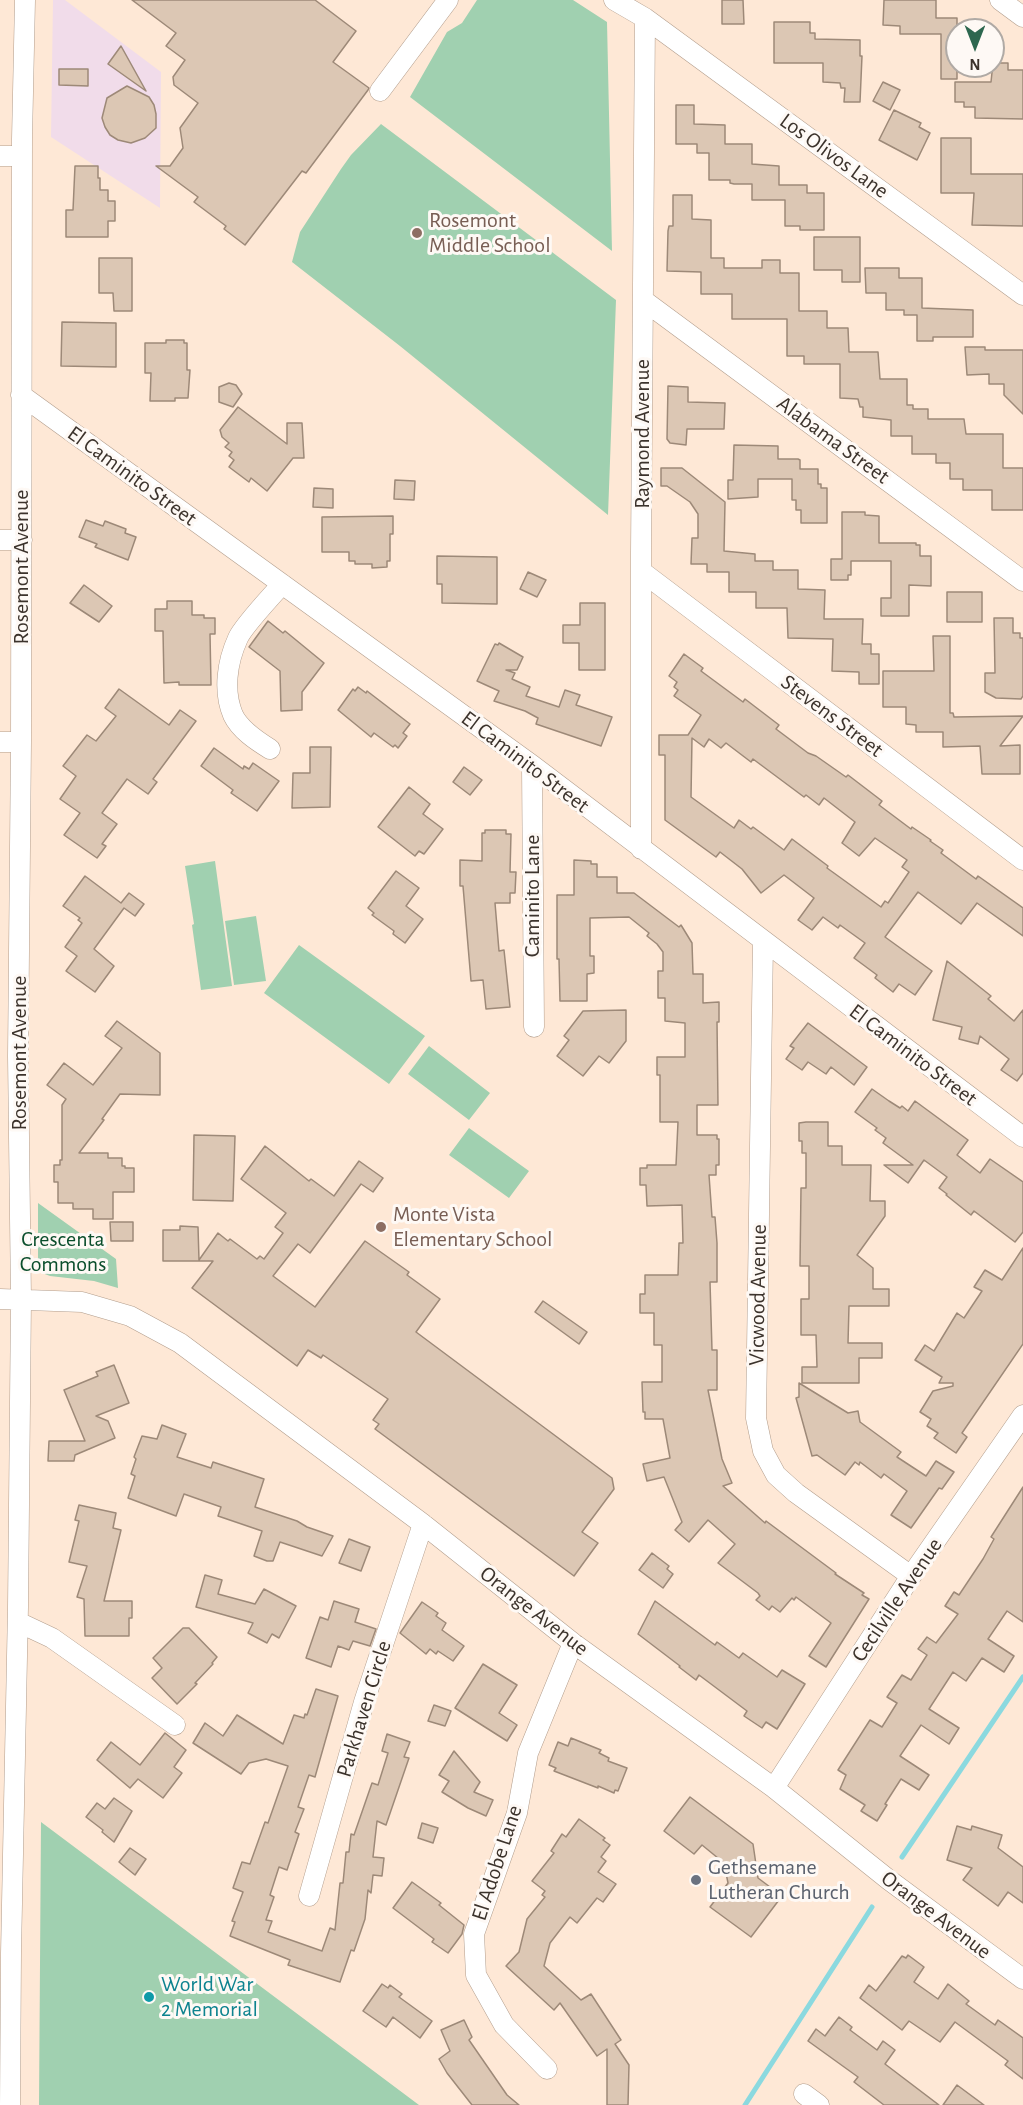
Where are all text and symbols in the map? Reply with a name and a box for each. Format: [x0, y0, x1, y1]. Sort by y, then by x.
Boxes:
north arrow [945, 18, 1005, 78]
text: N [969, 56, 981, 72]
street label: Los Olivos Lane [774, 108, 894, 204]
place label: Rosemont Middle School [429, 207, 551, 258]
marker: Rosemont Middle School [410, 226, 424, 240]
street label: Raymond Avenue [629, 359, 655, 509]
street label: Alabama Street [772, 390, 894, 490]
street label: El Caminito Street [62, 420, 202, 532]
street label: Rosemont Avenue [8, 490, 34, 644]
street label: Stevens Street [776, 669, 888, 763]
street label: El Caminito Street [456, 705, 594, 819]
street label: Caminito Lane [519, 835, 545, 957]
street label: Rosemont Avenue [6, 976, 32, 1130]
street label: El Caminito Street [844, 998, 982, 1112]
place label: Monte Vista Elementary School [393, 1201, 552, 1252]
marker: Monte Vista Elementary School [374, 1220, 388, 1234]
street label: Vicwood Avenue [744, 1224, 772, 1366]
park label: Crescenta Commons [20, 1226, 106, 1278]
street label: Cecilville Avenue [846, 1533, 948, 1667]
street label: Orange Avenue [474, 1560, 594, 1662]
street label: Parkhaven Circle [331, 1638, 397, 1780]
street label: El Adobe Lane [466, 1802, 528, 1924]
place label: Gethsemane Lutheran Church [708, 1854, 850, 1906]
street label: Orange Avenue [876, 1865, 996, 1965]
marker: Gethsemane Lutheran Church [689, 1873, 703, 1887]
place label: World War 2 Memorial [161, 1971, 258, 2023]
marker: World War 2 Memorial [142, 1990, 156, 2004]

